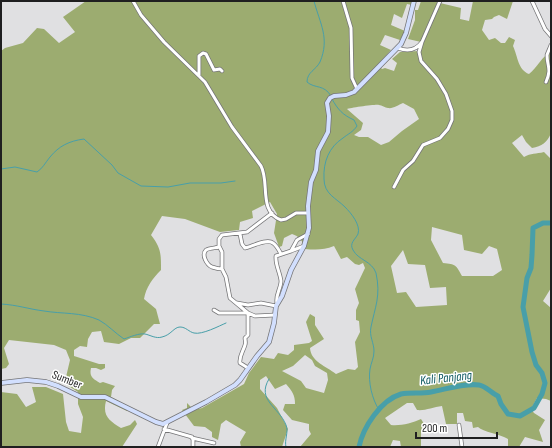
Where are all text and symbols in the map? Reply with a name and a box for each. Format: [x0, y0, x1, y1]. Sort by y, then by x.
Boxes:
street label: Sumber [50, 367, 85, 393]
water label: Kali Panjang [419, 367, 473, 389]
scale bar [416, 414, 497, 440]
text: 200 m [422, 421, 448, 436]

